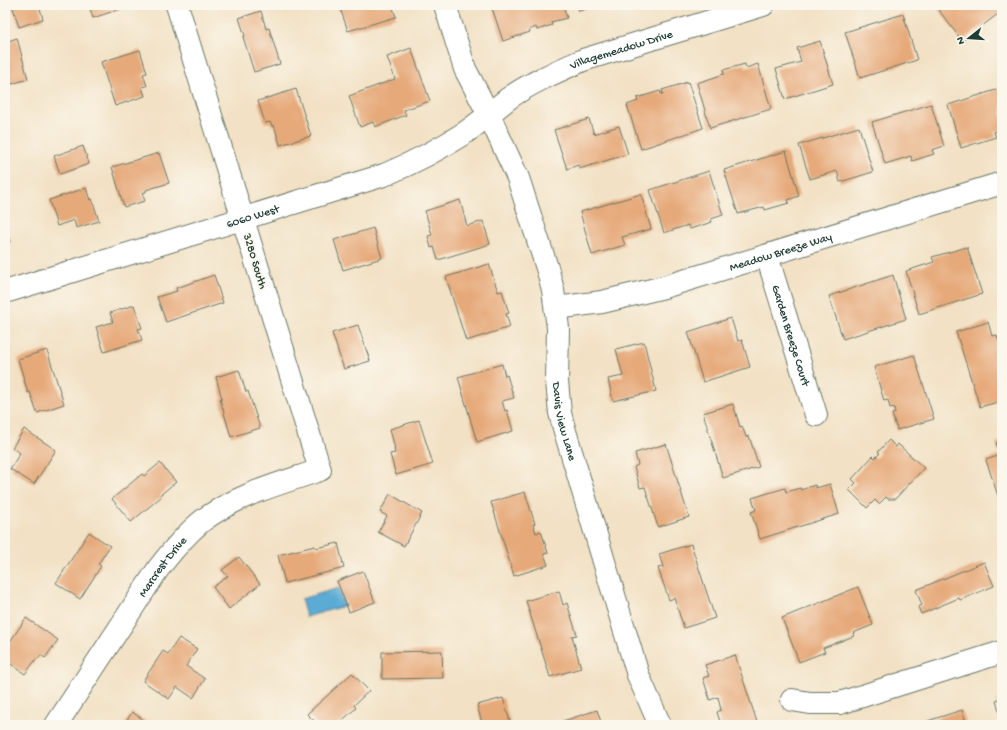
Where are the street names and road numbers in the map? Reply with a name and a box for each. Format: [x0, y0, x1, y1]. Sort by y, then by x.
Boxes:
street label: Villagemeadow Drive [567, 28, 675, 74]
street label: 6060 West [225, 202, 282, 232]
street label: 3280 South [239, 231, 269, 291]
street label: Meadow Breeze Way [728, 231, 834, 275]
street label: Garden Breeze Court [767, 284, 812, 389]
street label: Davis View Lane [548, 380, 579, 463]
street label: Marcrest Drive [137, 534, 191, 600]

